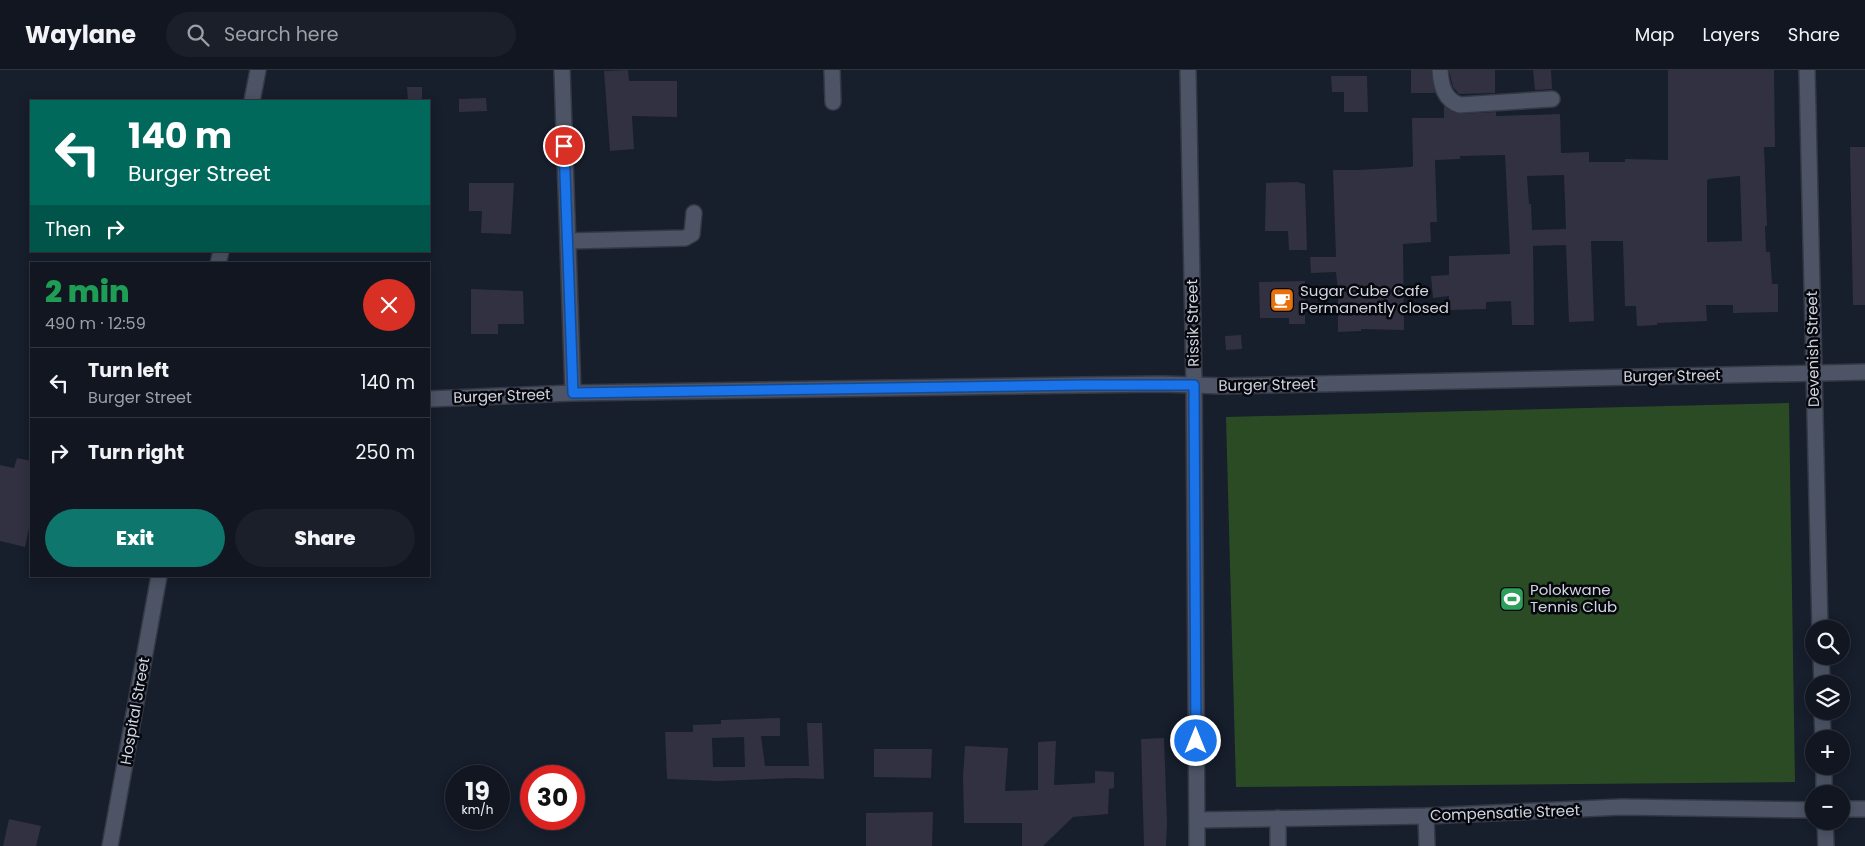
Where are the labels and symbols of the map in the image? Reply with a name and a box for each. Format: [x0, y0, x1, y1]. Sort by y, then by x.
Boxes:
pin [543, 125, 585, 167]
street label: Rissik Street [1181, 279, 1204, 367]
place label: Sugar Cube Cafe Permanently closed [1300, 280, 1449, 318]
cafe icon: Sugar Cube Cafe Permanently closed [1269, 287, 1295, 313]
street label: Devenish Street [1801, 291, 1824, 407]
street label: Burger Street [1623, 364, 1721, 387]
street label: Burger Street [1218, 373, 1316, 396]
street label: Burger Street [453, 383, 551, 408]
place label: Polokwane Tennis Club [1530, 579, 1617, 617]
sports icon: Polokwane Tennis Club [1499, 586, 1525, 612]
street label: Hospital Street [115, 655, 154, 766]
position arrow [1169, 714, 1221, 766]
speed limit sign: 30 [520, 765, 585, 830]
street label: Compensatie Street [1430, 799, 1580, 826]

